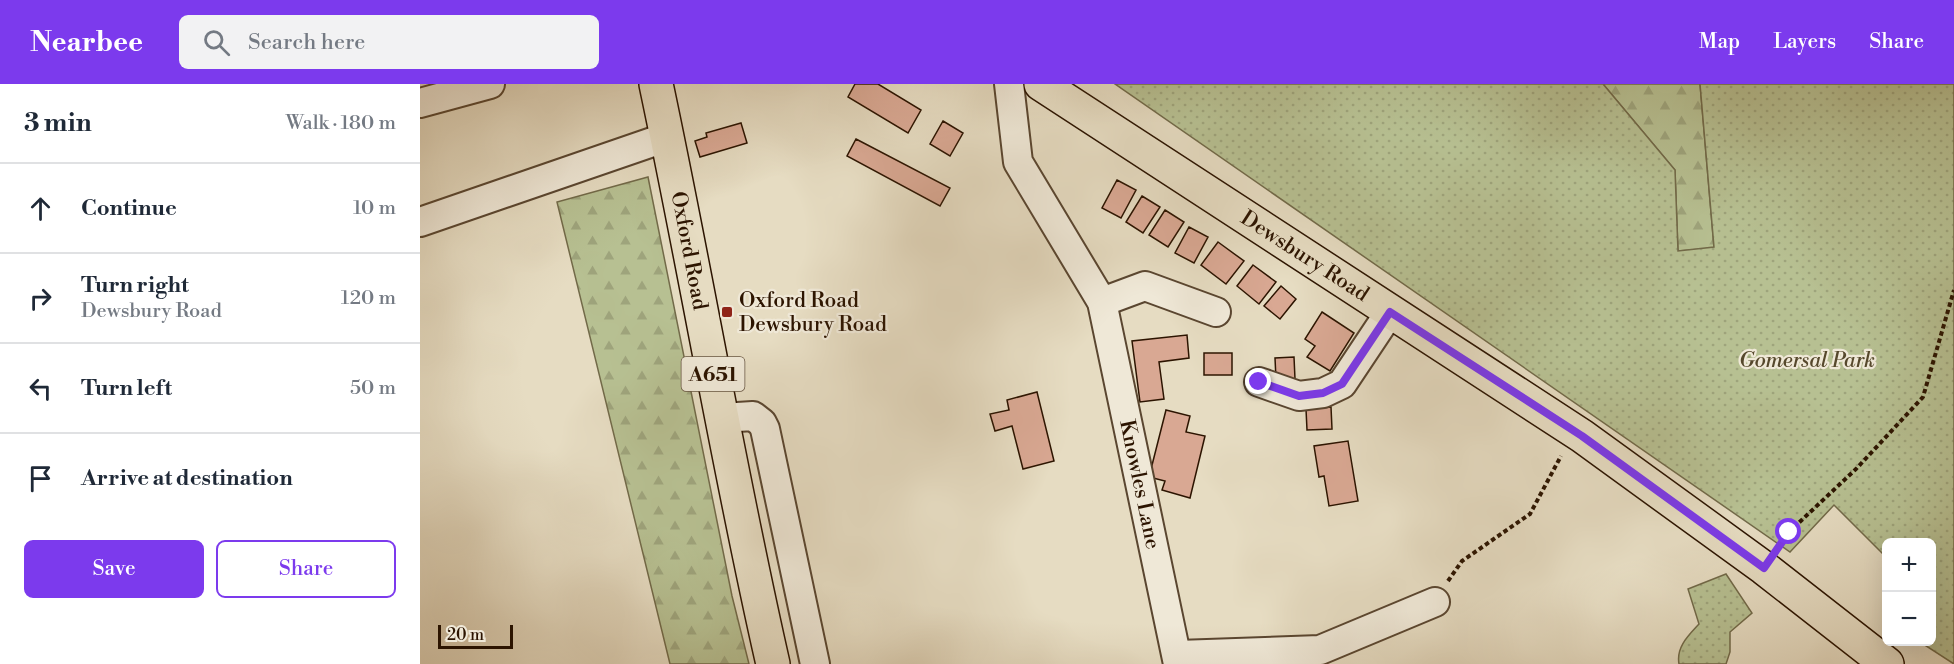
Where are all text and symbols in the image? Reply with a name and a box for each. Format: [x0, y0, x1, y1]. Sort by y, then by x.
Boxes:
search box [179, 15, 599, 69]
text: Nearbee [30, 25, 143, 60]
icon: search [200, 26, 233, 59]
text: Search here [248, 29, 365, 56]
text: Map [1699, 29, 1740, 55]
text: Layers [1773, 29, 1836, 55]
text: Share [1869, 29, 1924, 55]
text: 3 min [24, 107, 92, 139]
text: Walk · 180 m [286, 111, 396, 136]
street label: Oxford Road [664, 189, 713, 312]
icon: ahead [24, 192, 57, 225]
text: Continue [81, 195, 177, 222]
text: 10 m [353, 196, 396, 221]
street label: Dewsbury Road [1235, 205, 1374, 308]
text: Turn right [81, 272, 189, 299]
icon: right [24, 282, 57, 315]
text: 120 m [341, 286, 396, 311]
place label: Oxford Road Dewsbury Road [739, 288, 887, 338]
text: Dewsbury Road [81, 299, 222, 324]
marker: Oxford Road Dewsbury Road [720, 305, 734, 319]
park label: Gomersal Park [1739, 348, 1875, 374]
road number: A651 [682, 357, 744, 391]
route end [1245, 368, 1271, 394]
icon: left [24, 372, 57, 405]
text: Turn left [81, 375, 172, 402]
text: 50 m [350, 376, 396, 401]
street label: Knowles Lane [1113, 417, 1166, 552]
icon: arrive [24, 462, 57, 495]
text: Arrive at destination [81, 465, 293, 492]
route start [1775, 518, 1801, 544]
map controls [1882, 538, 1936, 646]
button: + [1882, 538, 1936, 592]
button: Save [24, 540, 204, 598]
button: Share [216, 540, 396, 598]
button: − [1882, 592, 1936, 646]
scale bar [438, 622, 513, 650]
text: 20 m [447, 625, 484, 645]

